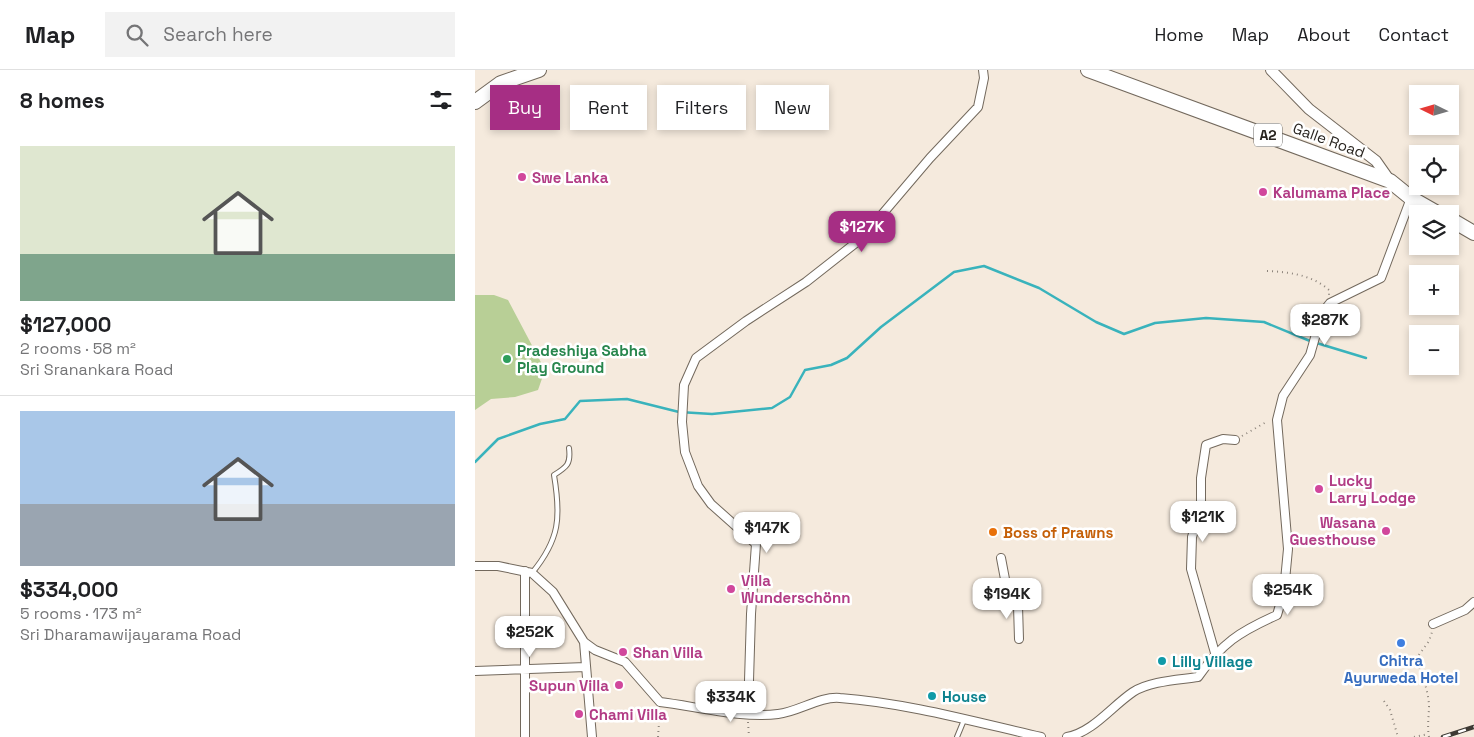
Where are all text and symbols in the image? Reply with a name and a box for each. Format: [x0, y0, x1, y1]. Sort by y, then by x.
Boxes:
search box [105, 12, 455, 57]
text: Map [25, 19, 75, 50]
icon: search [123, 21, 151, 49]
text: Search here [163, 22, 273, 47]
text: Home [1155, 23, 1204, 46]
text: Map [1232, 23, 1269, 46]
text: About [1297, 23, 1351, 46]
text: Contact [1379, 23, 1449, 46]
chip: Buy [490, 85, 560, 130]
chip: Rent [570, 85, 647, 130]
chip: Filters [657, 85, 746, 130]
chip: New [756, 85, 829, 130]
north arrow [1409, 85, 1459, 135]
map controls [1409, 85, 1459, 375]
icon: filters [427, 86, 455, 114]
text: 8 homes [20, 87, 105, 114]
street label: Galle Road [1290, 118, 1368, 162]
road number: A2 [1254, 124, 1282, 146]
button: locate [1409, 145, 1459, 195]
place label: Swe Lanka [532, 168, 609, 187]
marker: Swe Lanka [516, 171, 528, 183]
icon: home [193, 178, 283, 268]
place label: Kalumama Place [1273, 183, 1390, 202]
marker: Kalumama Place [1257, 186, 1269, 198]
button: layers [1409, 205, 1459, 255]
pin: $127K [827, 210, 897, 253]
text: $127K [839, 216, 885, 237]
button: + [1409, 265, 1459, 315]
pin: $287K [1290, 304, 1360, 346]
text: $287K [1301, 309, 1349, 330]
text: $127,000 [20, 311, 111, 338]
button: − [1409, 325, 1459, 375]
text: 2 rooms · 58 m² [20, 338, 136, 359]
place label: Pradeshiya Sabha Play Ground [517, 341, 647, 377]
marker: Pradeshiya Sabha Play Ground [501, 353, 513, 365]
text: Sri Sranankara Road [20, 359, 173, 380]
icon: home [193, 444, 283, 534]
place label: Lucky Larry Lodge [1329, 471, 1416, 507]
marker: Lucky Larry Lodge [1313, 483, 1325, 495]
pin: $121K [1168, 500, 1238, 543]
text: $121K [1181, 506, 1225, 527]
pin: $147K [732, 512, 802, 554]
place label: Wasana Guesthouse [1289, 513, 1376, 549]
text: $147K [744, 517, 790, 538]
place label: Boss of Prawns [1003, 523, 1113, 542]
marker: Wasana Guesthouse [1380, 525, 1392, 537]
marker: Boss of Prawns [987, 526, 999, 538]
place label: Villa Wunderschönn [741, 571, 851, 607]
pin: $254K [1253, 574, 1323, 616]
text: $334,000 [20, 576, 118, 603]
pin: $194K [972, 578, 1042, 620]
text: $254K [1264, 579, 1313, 600]
marker: Villa Wunderschönn [725, 583, 737, 595]
text: $194K [983, 583, 1031, 604]
text: 5 rooms · 173 m² [20, 603, 142, 624]
pin: $252K [495, 616, 565, 658]
text: $252K [506, 621, 554, 642]
text: Sri Dharamawijayarama Road [20, 624, 241, 645]
marker: Chitra Ayurweda Hotel [1395, 637, 1407, 649]
place label: Shan Villa [633, 643, 703, 662]
marker: Shan Villa [617, 646, 629, 658]
place label: Chitra Ayurweda Hotel [1344, 651, 1458, 687]
place label: Lilly Village [1172, 652, 1253, 671]
marker: Lilly Village [1156, 655, 1168, 667]
place label: Supun Villa [529, 676, 609, 695]
marker: Supun Villa [613, 679, 625, 691]
pin: $334K [696, 680, 766, 723]
text: $334K [706, 686, 756, 707]
place label: House [942, 687, 987, 706]
marker: House [926, 690, 938, 702]
place label: Chami Villa [589, 705, 667, 724]
marker: Chami Villa [573, 708, 585, 720]

